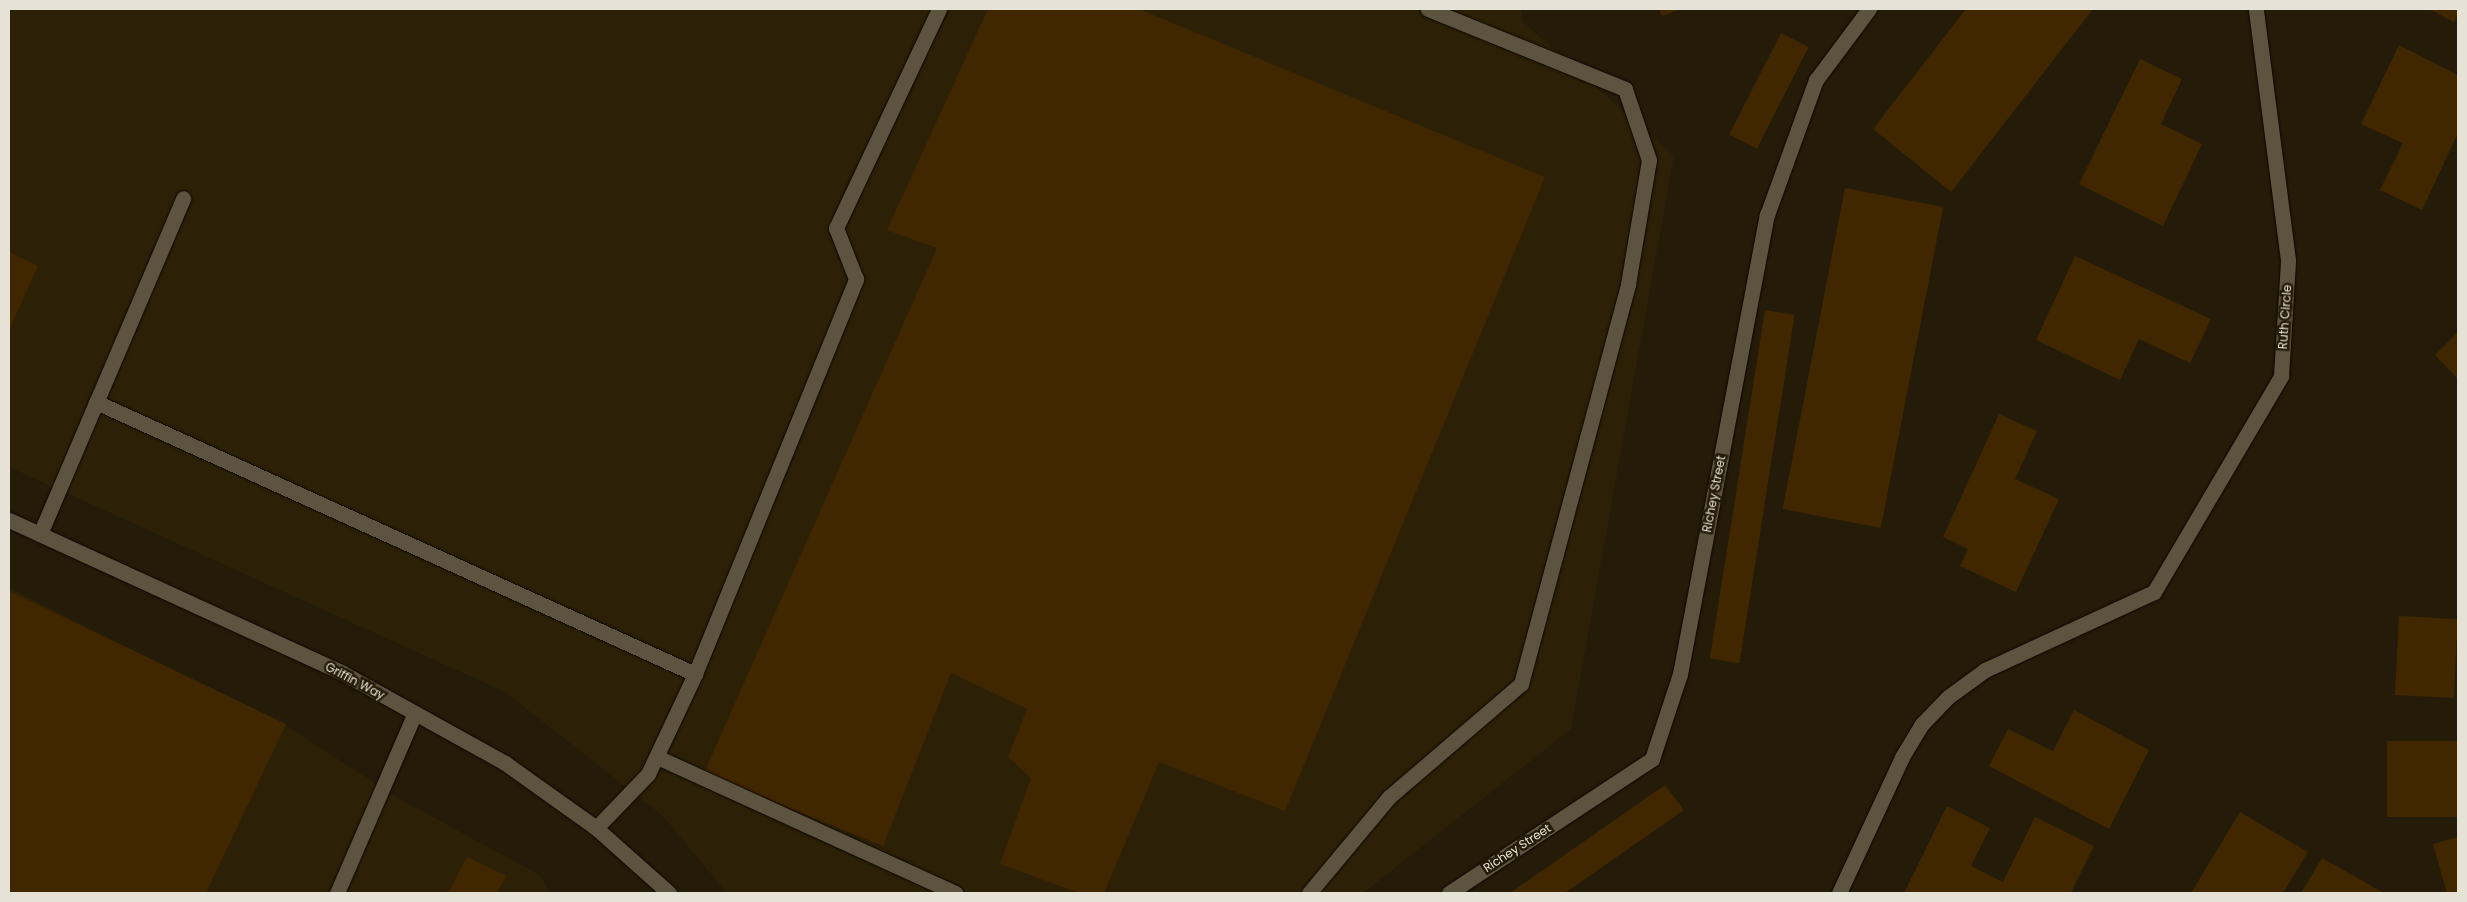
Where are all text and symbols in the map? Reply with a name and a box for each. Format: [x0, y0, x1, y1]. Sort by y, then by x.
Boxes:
street label: Ruth Circle [2276, 284, 2294, 350]
street label: Richey Street [1700, 454, 1728, 534]
street label: Griffin Way [323, 659, 387, 703]
street label: Richey Street [1480, 821, 1554, 875]

